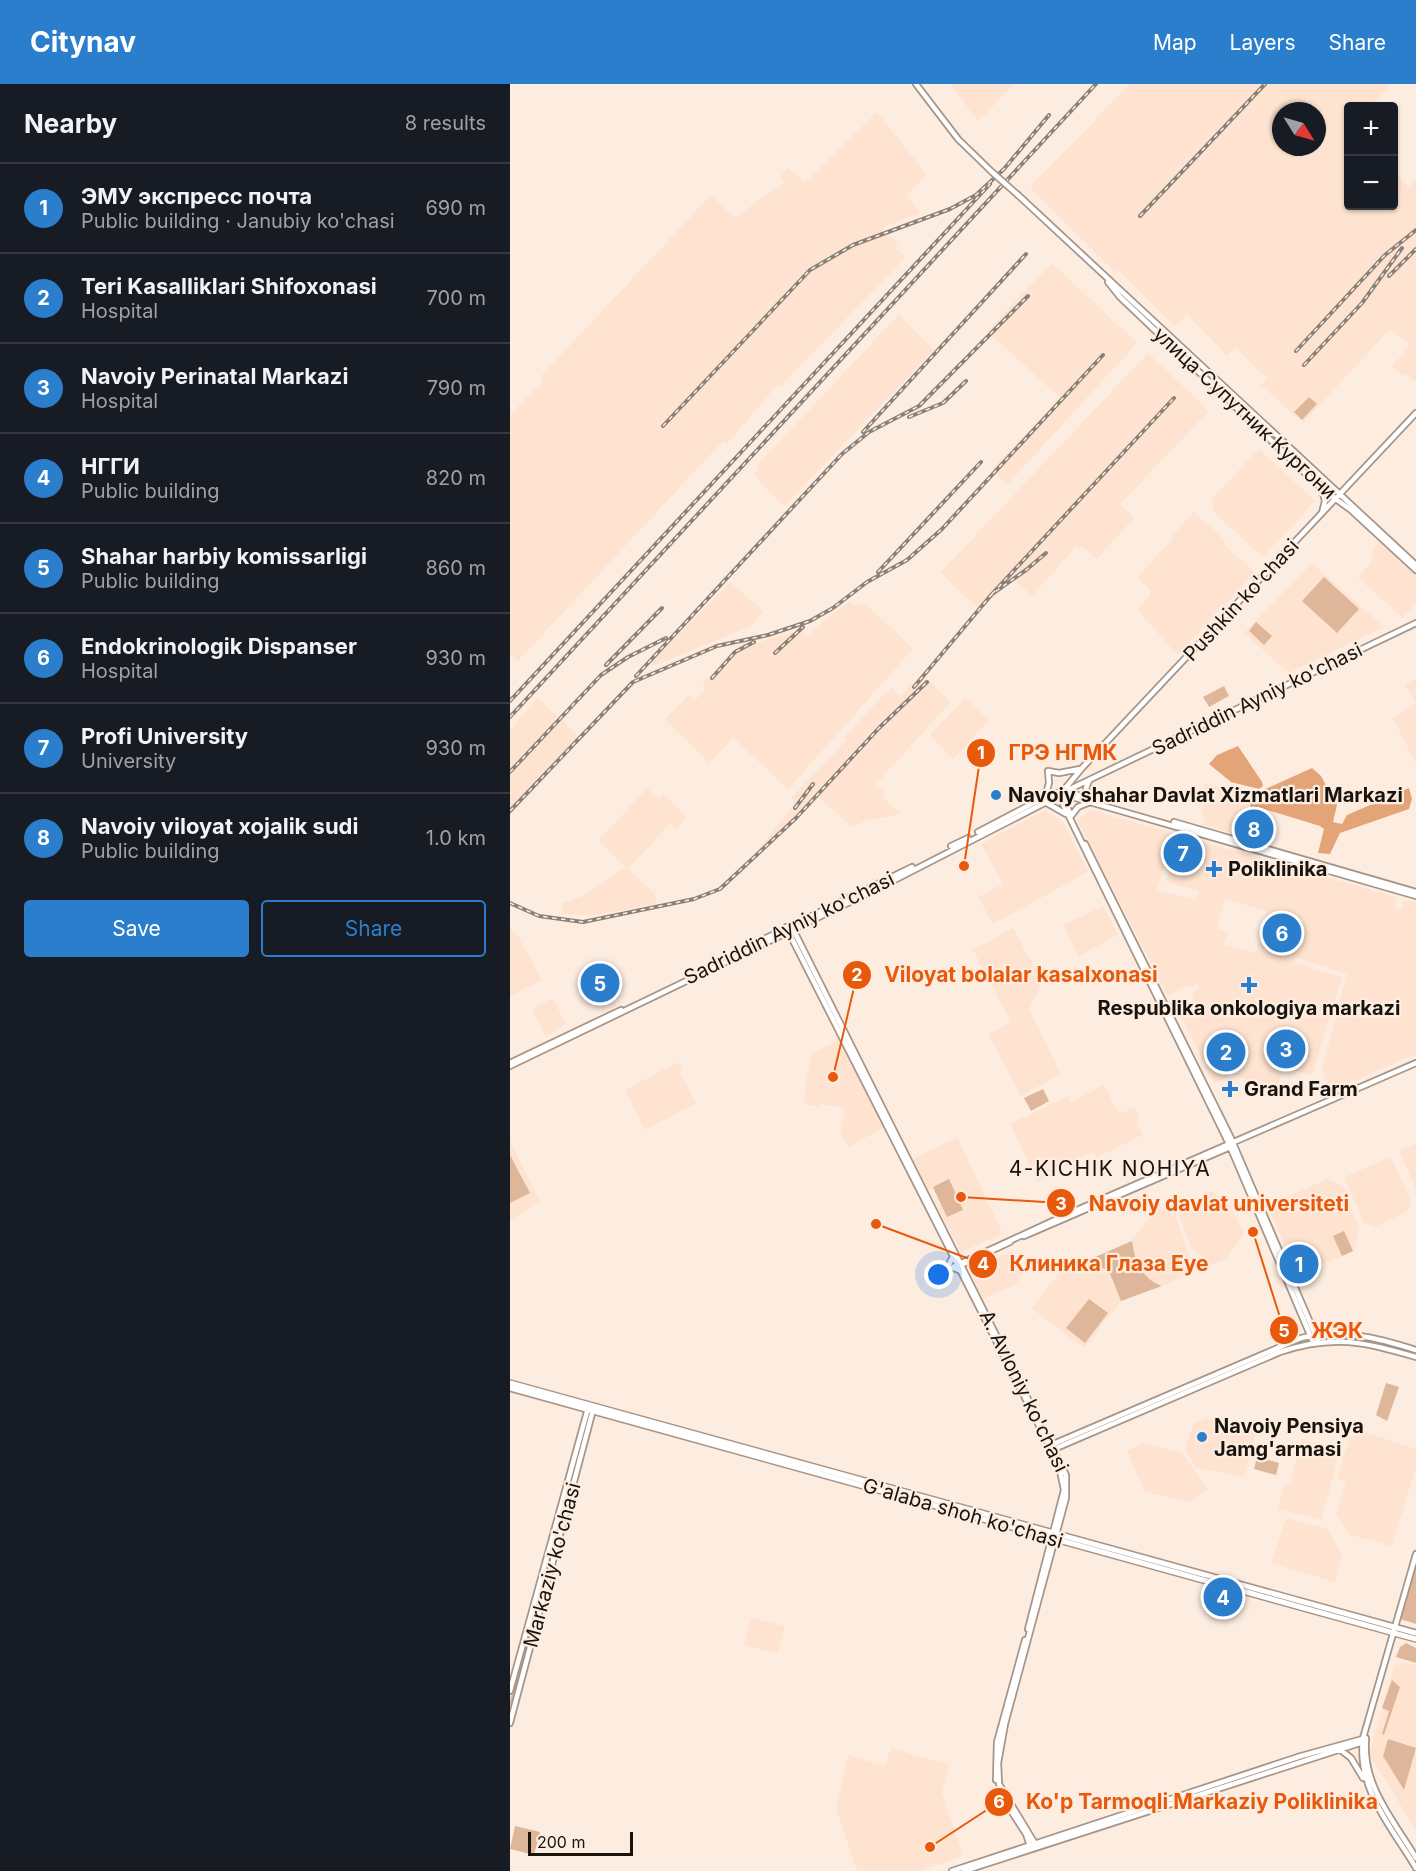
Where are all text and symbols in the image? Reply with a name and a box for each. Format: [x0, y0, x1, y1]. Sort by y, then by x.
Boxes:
text: Citynav [30, 25, 136, 59]
text: Map [1153, 30, 1197, 55]
text: Layers [1230, 30, 1296, 55]
text: Share [1329, 30, 1386, 55]
north arrow [1272, 102, 1326, 156]
map controls [1344, 102, 1398, 210]
button: + [1344, 102, 1398, 156]
text: Nearby [24, 108, 117, 139]
text: 8 results [405, 111, 486, 135]
button: − [1344, 156, 1398, 210]
text: ЭМУ экспресс почта [81, 183, 312, 209]
text: 1 [39, 196, 48, 220]
text: 690 m [425, 196, 486, 220]
text: Public building · Janubiy ko'chasi [81, 209, 395, 233]
text: Teri Kasalliklari Shifoxonasi [81, 273, 377, 299]
text: 2 [37, 286, 50, 310]
text: 700 m [427, 286, 486, 310]
text: Hospital [81, 299, 158, 323]
street label: улица Супутник Кургони [1149, 322, 1341, 504]
text: Navoiy Perinatal Markazi [81, 363, 348, 389]
text: 3 [37, 376, 50, 400]
text: 790 m [427, 376, 486, 400]
text: Hospital [81, 389, 158, 413]
text: НГГИ [81, 453, 140, 479]
text: 4 [37, 466, 50, 490]
text: 820 m [426, 466, 486, 490]
text: Public building [81, 479, 220, 503]
street label: Pushkin ko'chasi [1178, 534, 1304, 666]
text: Shahar harbiy komissarligi [81, 543, 367, 569]
text: 5 [37, 556, 50, 580]
text: 860 m [425, 556, 486, 580]
text: Public building [81, 569, 220, 593]
text: Endokrinologik Dispanser [81, 633, 357, 659]
street label: Sadriddin Ayniy ko'chasi [1148, 638, 1366, 760]
text: 6 [37, 646, 50, 670]
text: 930 m [425, 646, 486, 670]
text: Hospital [81, 659, 158, 683]
text: Profi University [81, 723, 248, 749]
callout: ГРЭ НГМК [966, 733, 1129, 772]
text: 7 [38, 736, 49, 760]
text: 930 m [425, 736, 486, 760]
text: ГРЭ НГМК [1009, 740, 1117, 765]
text: 1 [977, 742, 985, 763]
text: University [81, 749, 176, 773]
place label: Navoiy shahar Davlat Xizmatlari Markazi [1008, 783, 1403, 807]
marker: Navoiy shahar Davlat Xizmatlari Markazi [989, 788, 1003, 802]
pin: 8 [1234, 806, 1274, 852]
text: Navoiy viloyat xojalik sudi [81, 813, 358, 839]
text: 8 [37, 826, 50, 850]
text: 1.0 km [426, 826, 486, 850]
pin: 7 [1164, 830, 1202, 876]
text: Public building [81, 839, 220, 863]
place label: Poliklinika [1228, 857, 1327, 881]
marker: Poliklinika [1205, 860, 1223, 878]
street label: Sadriddin Ayniy ko'chasi [680, 867, 898, 989]
button: Save [24, 900, 249, 957]
button: Share [261, 900, 486, 957]
pin: 6 [1262, 910, 1302, 956]
callout: Viloyat bolalar kasalxonasi [842, 955, 1169, 994]
pin: 5 [580, 960, 620, 1006]
text: Viloyat bolalar kasalxonasi [884, 962, 1158, 987]
text: 2 [851, 964, 863, 985]
marker: Respublika onkologiya markazi [1240, 976, 1258, 994]
place label: Respublika onkologiya markazi [1098, 996, 1400, 1020]
pin: 3 [1266, 1026, 1306, 1072]
pin: 2 [1206, 1030, 1246, 1074]
place label: Grand Farm [1244, 1077, 1358, 1101]
marker: Grand Farm [1221, 1080, 1239, 1098]
district label: 4-KICHIK NOHIYA [1009, 1156, 1211, 1181]
callout: Navoiy davlat universiteti [1046, 1184, 1361, 1223]
text: Navoiy davlat universiteti [1089, 1191, 1349, 1216]
text: 3 [1055, 1193, 1067, 1214]
pin: 1 [1280, 1242, 1318, 1286]
callout: Клиника Глаза Eye [968, 1244, 1221, 1283]
text: Клиника Глаза Eye [1009, 1251, 1209, 1276]
text: 4 [977, 1253, 989, 1274]
your location [924, 1260, 953, 1289]
street label: A. Avloniy ko'chasi [974, 1306, 1074, 1476]
callout: ЖЭК [1269, 1311, 1375, 1350]
text: ЖЭК [1311, 1318, 1363, 1343]
text: 5 [1278, 1320, 1290, 1341]
place label: Navoiy Pensiya Jamg'armasi [1214, 1414, 1364, 1461]
marker: Navoiy Pensiya Jamg'armasi [1195, 1430, 1209, 1444]
street label: G'alaba shoh ko'chasi [860, 1473, 1066, 1553]
street label: Markaziy ko'chasi [518, 1480, 586, 1650]
pin: 4 [1204, 1574, 1242, 1620]
callout: Ko'p Tarmoqli Markaziy Poliklinika [984, 1783, 1390, 1822]
text: Ko'p Tarmoqli Markaziy Poliklinika [1026, 1789, 1378, 1814]
text: 6 [993, 1791, 1005, 1812]
scale bar [528, 1829, 633, 1856]
text: 200 m [537, 1832, 585, 1852]

